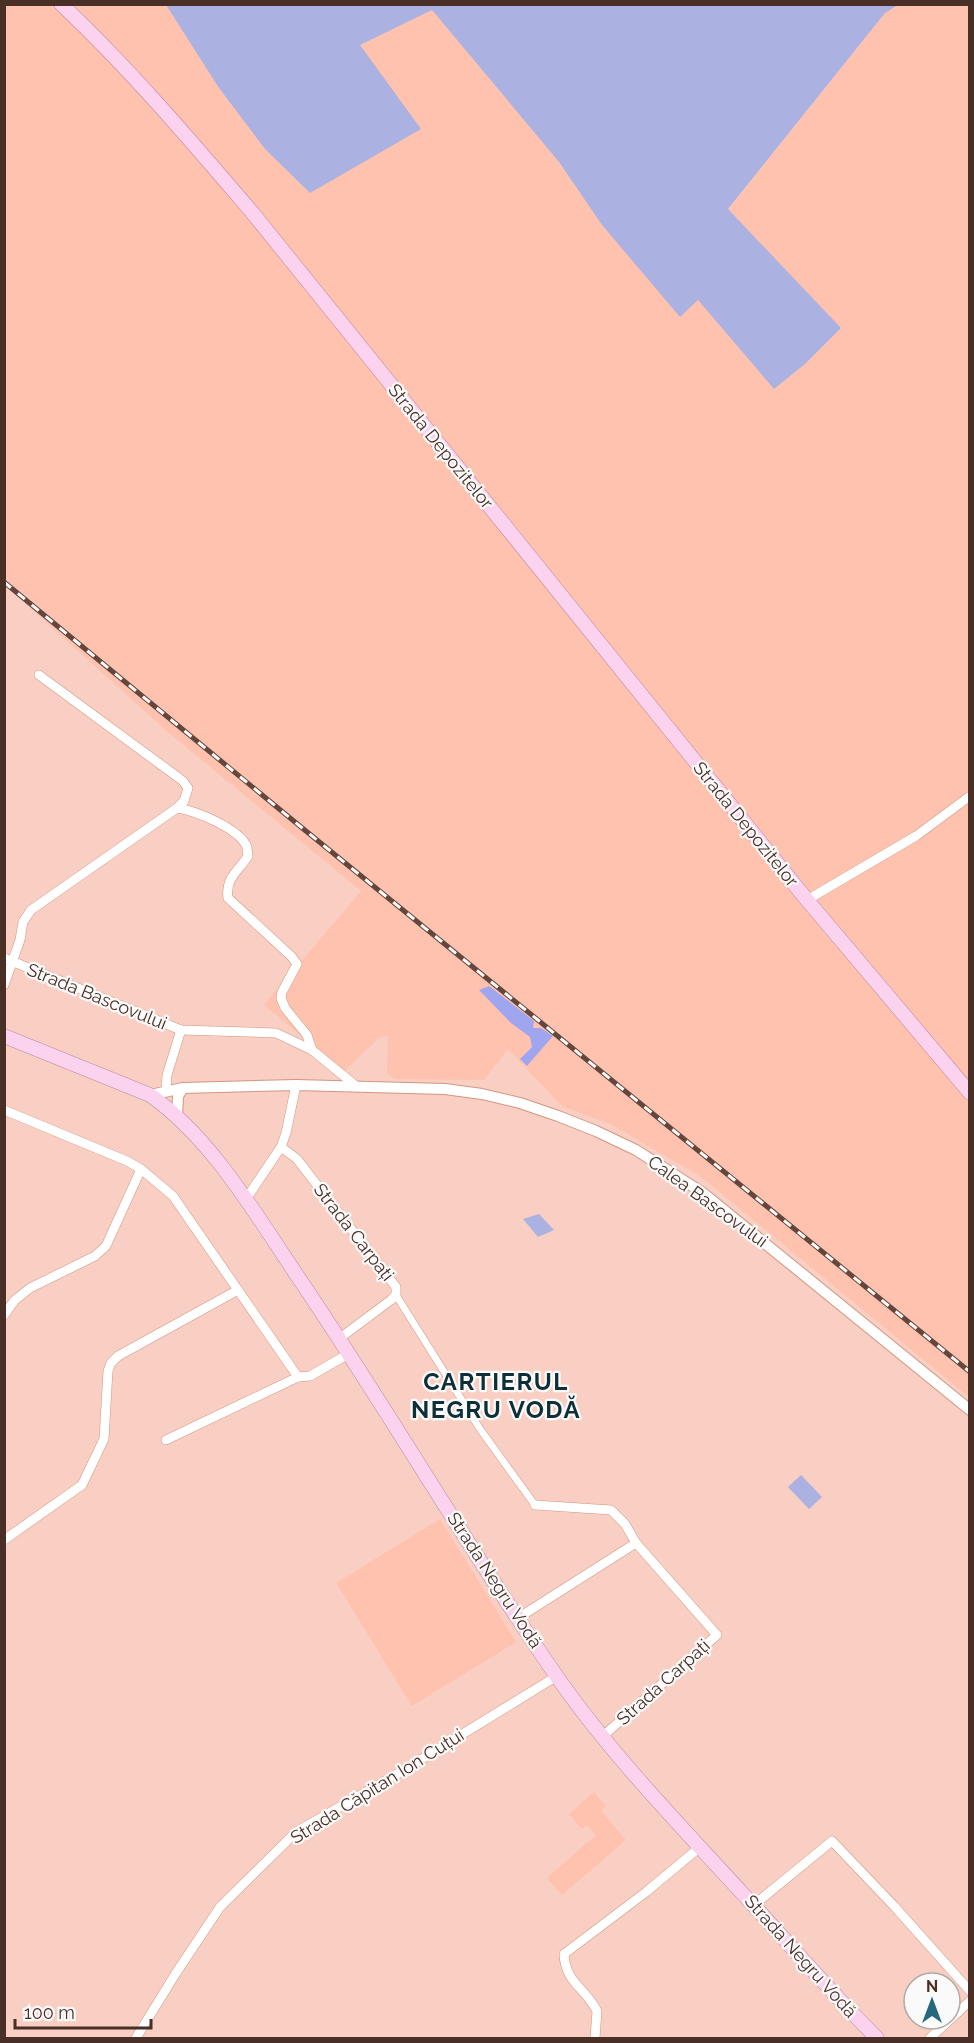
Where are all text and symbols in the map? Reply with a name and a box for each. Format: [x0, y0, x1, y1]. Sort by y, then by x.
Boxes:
street label: Strada Depozitelor [384, 379, 498, 513]
street label: Strada Depozitelor [689, 757, 803, 891]
street label: Strada Bascovului [24, 958, 170, 1034]
street label: Calea Bascovului [644, 1151, 772, 1251]
street label: Strada Carpați [309, 1179, 399, 1285]
district label: CARTIERUL NEGRU VODĂ [411, 1367, 581, 1424]
street label: Strada Negru Vodă [443, 1508, 547, 1652]
street label: Strada Carpați [612, 1635, 714, 1729]
street label: Strada Căpitan Ion Cuțui [286, 1724, 468, 1848]
street label: Strada Negru Vodă [740, 1890, 862, 2022]
north arrow [902, 1971, 962, 2031]
text: N [926, 1977, 938, 1996]
scale bar [15, 1992, 152, 2030]
text: 100 m [24, 2002, 75, 2023]

